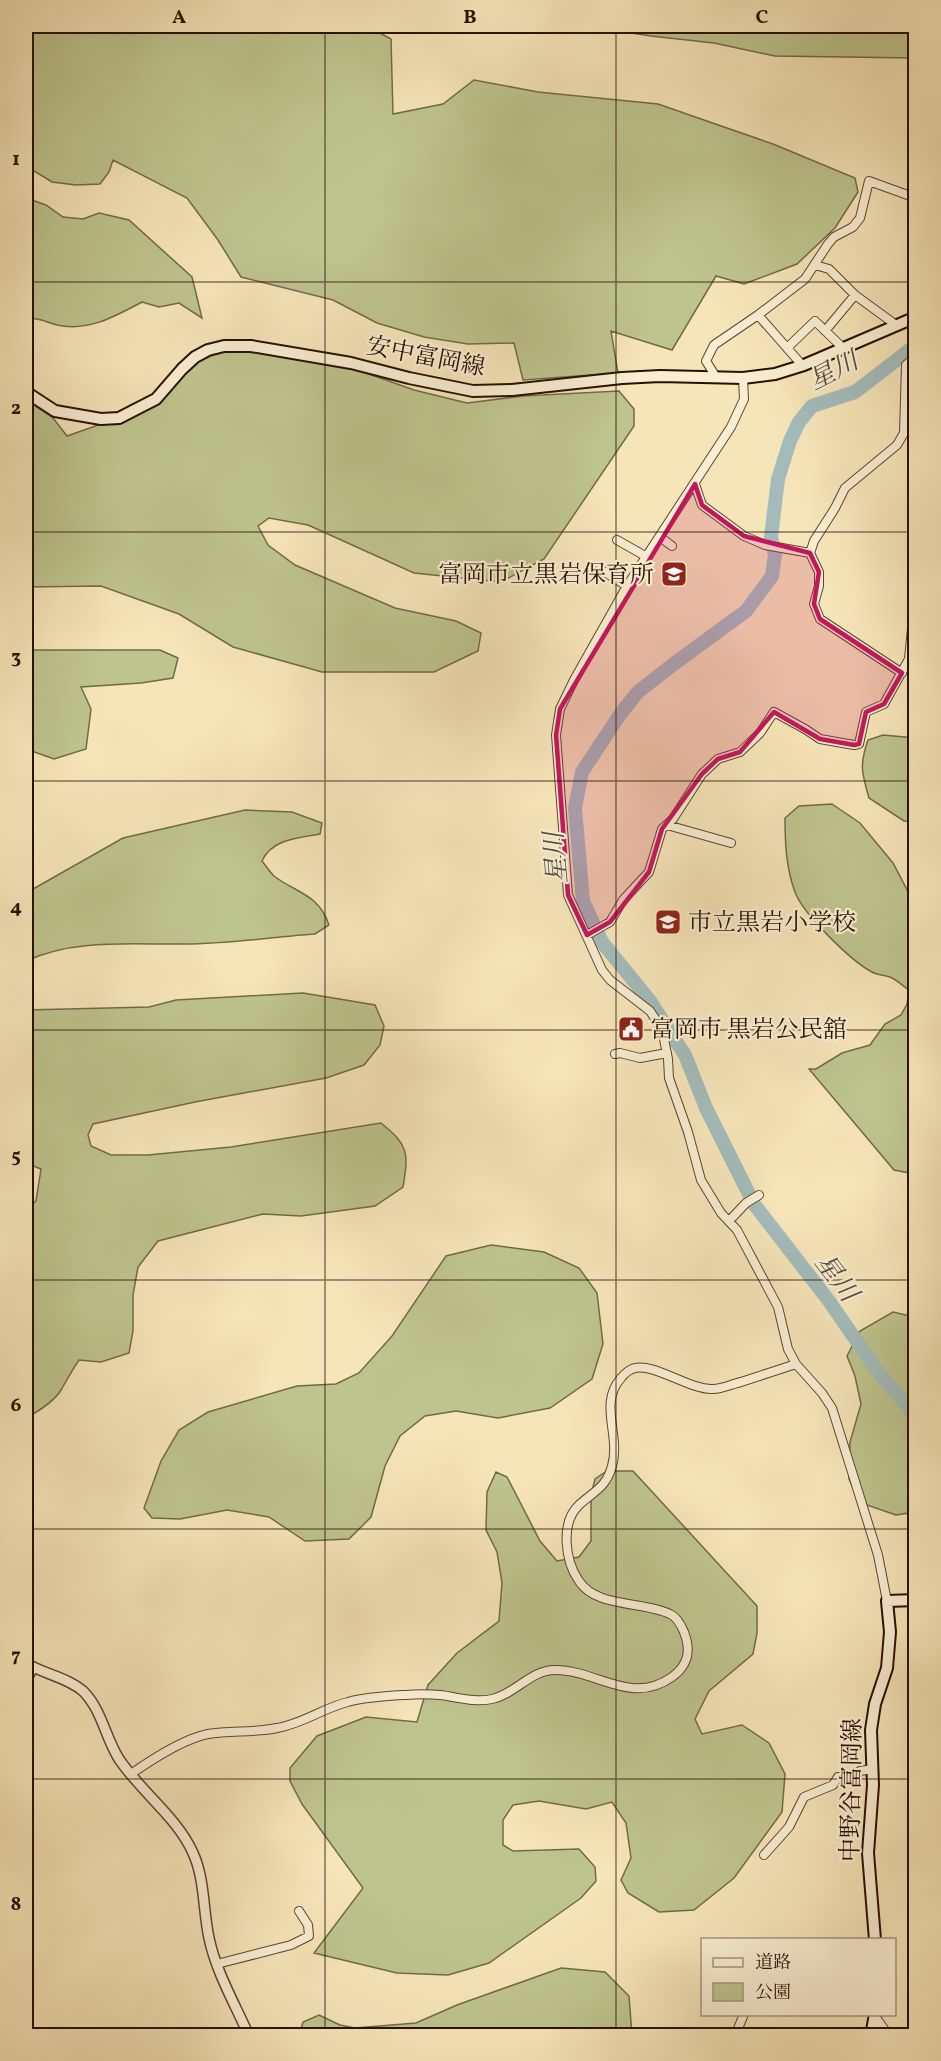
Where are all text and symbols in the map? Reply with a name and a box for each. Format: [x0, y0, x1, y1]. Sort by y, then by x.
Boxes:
text: A [172, 4, 186, 32]
text: B [463, 4, 477, 32]
text: C [756, 4, 769, 32]
text: 1 [12, 146, 20, 174]
street label: 安中富岡線 [363, 330, 488, 386]
water label: 星川 [803, 343, 868, 400]
text: 2 [11, 395, 21, 423]
place label: 富岡市立黒岩保育所 [438, 559, 654, 593]
school or university icon: 富岡市立黒岩保育所 [659, 559, 689, 589]
text: 3 [11, 644, 21, 672]
water label: 星川 [537, 827, 577, 885]
text: 4 [10, 894, 22, 922]
school or university icon: 市立黒岩小学校 [653, 907, 683, 937]
place label: 市立黒岩小学校 [688, 907, 856, 941]
public building icon: 富岡市 黒岩公民舘 [616, 1014, 646, 1044]
place label: 富岡市 黒岩公民舘 [650, 1014, 847, 1048]
text: 5 [11, 1143, 21, 1171]
water label: 星川 [805, 1247, 867, 1312]
text: 6 [11, 1392, 22, 1420]
text: 7 [11, 1642, 21, 1670]
street label: 中野谷富岡線 [835, 1718, 871, 1862]
text: 8 [11, 1891, 21, 1919]
legend [701, 1938, 896, 2016]
text: 道路 [755, 1951, 791, 1976]
text: 公園 [755, 1981, 791, 2006]

